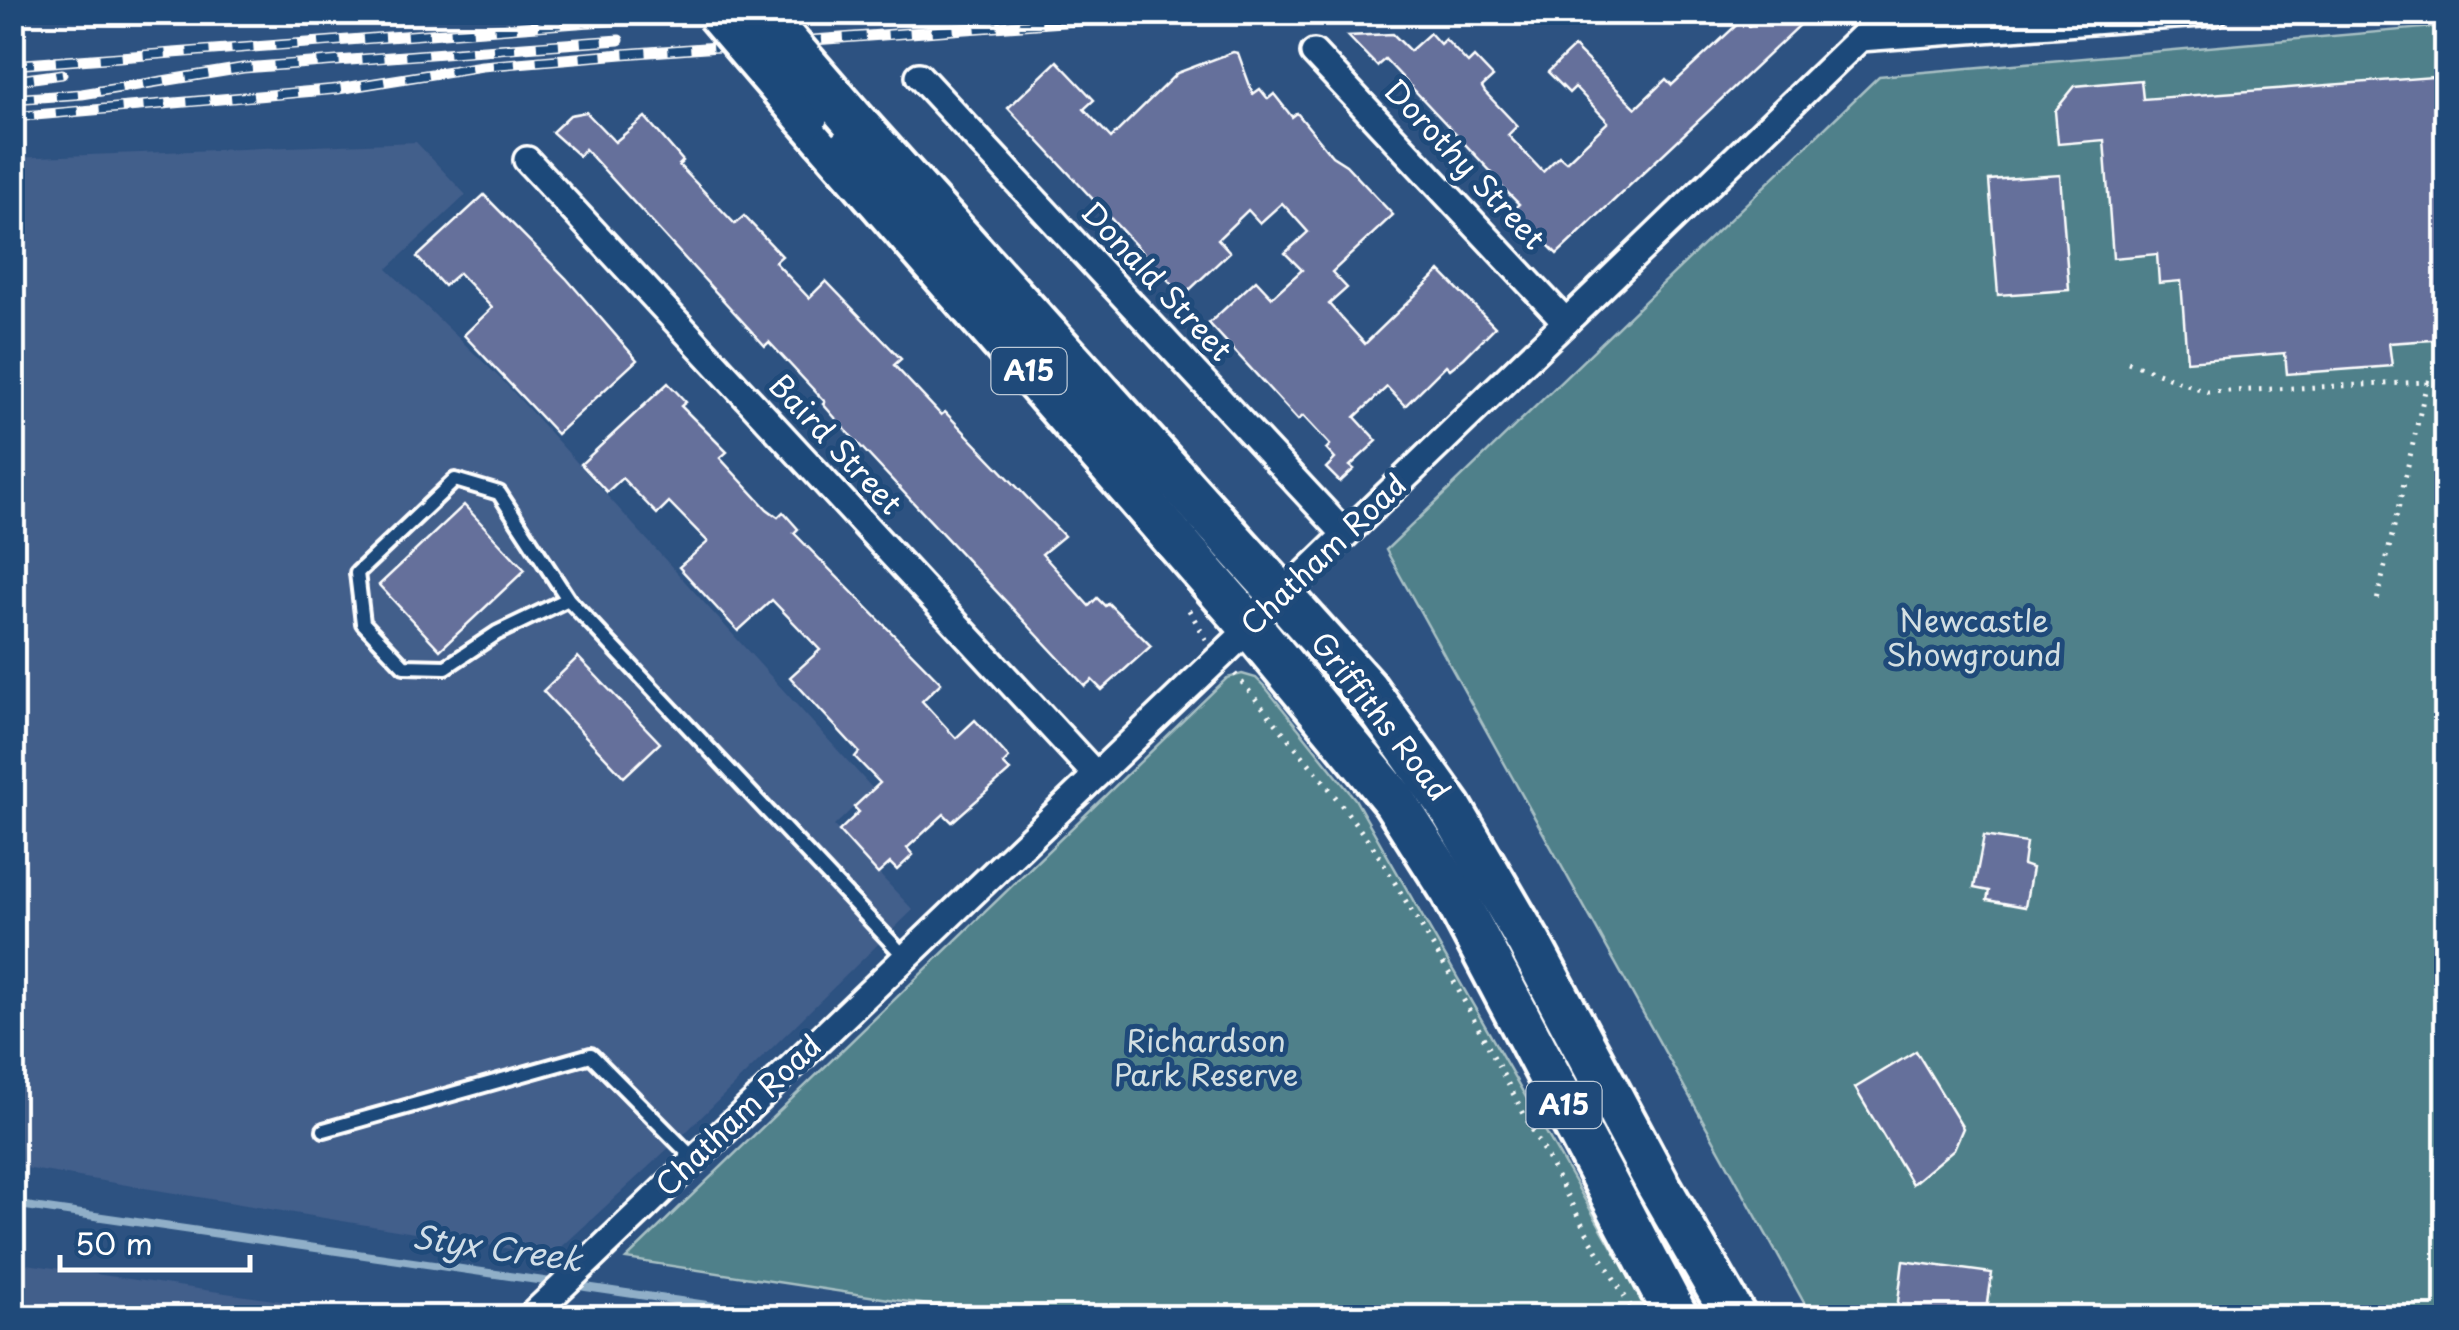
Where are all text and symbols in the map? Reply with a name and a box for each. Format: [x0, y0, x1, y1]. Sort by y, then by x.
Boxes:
street label: Dorothy Street [1375, 68, 1557, 259]
street label: Donald Street [1072, 190, 1244, 370]
road number: A15 [992, 348, 1066, 394]
street label: Baird Street [760, 363, 914, 524]
street label: Chatham Road [1229, 462, 1416, 644]
park label: Newcastle Showground [1886, 597, 2062, 676]
street label: Griffiths Road [1301, 621, 1462, 810]
park label: Richardson Park Reserve [1114, 1017, 1298, 1096]
street label: Chatham Road [644, 1023, 831, 1205]
road number: A15 [1526, 1082, 1602, 1128]
scale bar [60, 1210, 250, 1272]
water label: Styx Creek [409, 1211, 587, 1283]
text: 50 m [75, 1220, 153, 1265]

